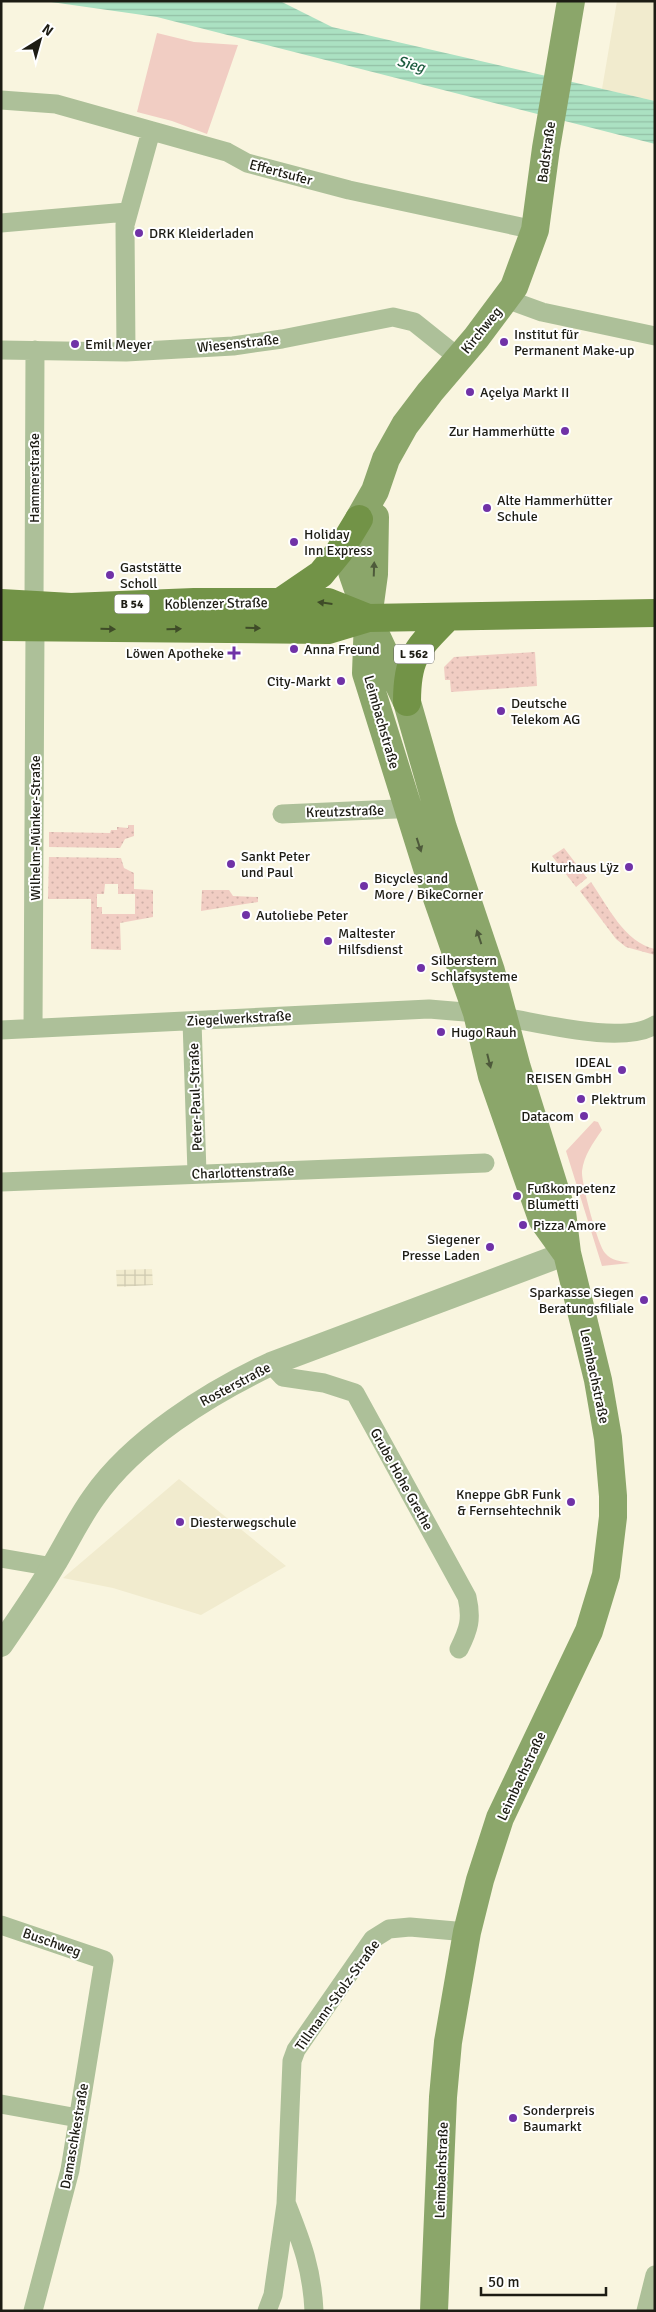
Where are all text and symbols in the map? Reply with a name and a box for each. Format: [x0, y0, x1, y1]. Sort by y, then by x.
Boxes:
north arrow [15, 15, 65, 65]
text: N [39, 20, 57, 40]
water label: Sieg [395, 52, 428, 77]
street label: Badstraße [534, 120, 559, 184]
street label: Effertsufer [248, 156, 315, 189]
place label: DRK Kleiderladen [149, 225, 254, 242]
marker: DRK Kleiderladen [133, 227, 145, 239]
street label: Kirchweg [457, 303, 505, 357]
place label: Institut für Permanent Make-up [514, 326, 634, 359]
street label: Wiesenstraße [196, 331, 280, 356]
place label: Emil Meyer [85, 336, 153, 353]
marker: Institut für Permanent Make-up [498, 336, 510, 348]
marker: Emil Meyer [69, 338, 81, 350]
place label: Açelya Markt II [480, 384, 569, 401]
marker: Açelya Markt II [464, 386, 476, 398]
place label: Zur Hammerhütte [449, 423, 555, 440]
marker: Zur Hammerhütte [559, 425, 571, 437]
street label: Hammerstraße [26, 433, 43, 523]
place label: Alte Hammerhütter Schule [497, 492, 613, 525]
marker: Alte Hammerhütter Schule [481, 502, 493, 514]
place label: Holiday Inn Express [304, 526, 372, 559]
marker: Holiday Inn Express [288, 536, 300, 548]
place label: Gaststätte Scholl [120, 559, 182, 592]
one-way arrow [370, 561, 378, 577]
marker: Gaststätte Scholl [104, 569, 116, 581]
road number: B 54 [114, 594, 150, 614]
street label: Koblenzer Straße [164, 594, 268, 613]
one-way arrow [317, 599, 333, 607]
one-way arrow [167, 624, 183, 632]
one-way arrow [246, 624, 262, 632]
one-way arrow [100, 625, 116, 633]
place label: Anna Freund [304, 641, 380, 658]
marker: Anna Freund [288, 643, 300, 655]
road number: L 562 [394, 644, 434, 664]
place label: Löwen Apotheke [126, 645, 224, 662]
marker: Löwen Apotheke [228, 647, 240, 659]
place label: City-Markt [267, 673, 331, 690]
street label: Leimbachstraße [360, 673, 403, 771]
marker: City-Markt [335, 675, 347, 687]
place label: Deutsche Telekom AG [511, 695, 580, 728]
marker: Deutsche Telekom AG [495, 705, 507, 717]
street label: Wilhelm-Münker-Straße [27, 755, 44, 901]
street label: Kreutzstraße [306, 802, 384, 821]
one-way arrow [416, 837, 424, 852]
place label: Sankt Peter und Paul [241, 848, 311, 881]
marker: Sankt Peter und Paul [225, 858, 237, 870]
place label: Kulturhaus Lÿz [531, 859, 619, 876]
marker: Kulturhaus Lÿz [623, 861, 635, 873]
place label: Bicycles and More / BikeCorner [374, 870, 484, 903]
marker: Bicycles and More / BikeCorner [358, 880, 370, 892]
place label: Autoliebe Peter [256, 907, 349, 924]
marker: Autoliebe Peter [240, 909, 252, 921]
place label: Maltester Hilfsdienst [338, 925, 403, 958]
one-way arrow [475, 929, 483, 944]
marker: Maltester Hilfsdienst [322, 935, 334, 947]
place label: Silberstern Schlafsysteme [431, 952, 518, 985]
marker: Silberstern Schlafsysteme [415, 962, 427, 974]
street label: Ziegelwerkstraße [186, 1007, 292, 1030]
place label: Hugo Rauh [451, 1024, 517, 1041]
marker: Hugo Rauh [435, 1026, 447, 1038]
street label: Peter-Paul-Straße [185, 1043, 206, 1151]
one-way arrow [485, 1053, 493, 1068]
place label: IDEAL REISEN GmbH [526, 1054, 612, 1087]
marker: IDEAL REISEN GmbH [616, 1064, 628, 1076]
place label: Plektrum [591, 1091, 646, 1108]
marker: Plektrum [575, 1093, 587, 1105]
place label: Datacom [521, 1108, 574, 1125]
marker: Datacom [578, 1110, 590, 1122]
street label: Charlottenstraße [191, 1162, 295, 1183]
place label: Fußkompetenz Blumetti [527, 1180, 616, 1213]
marker: Fußkompetenz Blumetti [511, 1190, 523, 1202]
place label: Pizza Amore [533, 1217, 606, 1234]
marker: Pizza Amore [517, 1219, 529, 1231]
place label: Siegener Presse Laden [402, 1231, 481, 1264]
marker: Siegener Presse Laden [484, 1241, 496, 1253]
place label: Sparkasse Siegen Beratungsfiliale [529, 1284, 634, 1317]
marker: Sparkasse Siegen Beratungsfiliale [638, 1294, 650, 1306]
street label: Leimbachstraße [576, 1327, 613, 1425]
street label: Rosterstraße [197, 1359, 273, 1410]
street label: Grube Hohe Grethe [366, 1425, 437, 1533]
place label: Kneppe GbR Funk & Fernsehtechnik [456, 1486, 561, 1519]
marker: Kneppe GbR Funk & Fernsehtechnik [565, 1496, 577, 1508]
place label: Diesterwegschule [190, 1514, 297, 1531]
marker: Diesterwegschule [174, 1516, 186, 1528]
street label: Leimbachstraße [493, 1729, 550, 1824]
street label: Buschweg [20, 1925, 83, 1960]
street label: Tillmann-Stolz-Straße [291, 1937, 383, 2054]
street label: Damaschkestraße [57, 2082, 92, 2190]
place label: Sonderpreis Baumarkt [523, 2102, 595, 2135]
marker: Sonderpreis Baumarkt [507, 2112, 519, 2124]
street label: Leimbachstraße [431, 2121, 452, 2219]
scale bar [481, 2264, 606, 2296]
text: 50 m [488, 2273, 519, 2291]

